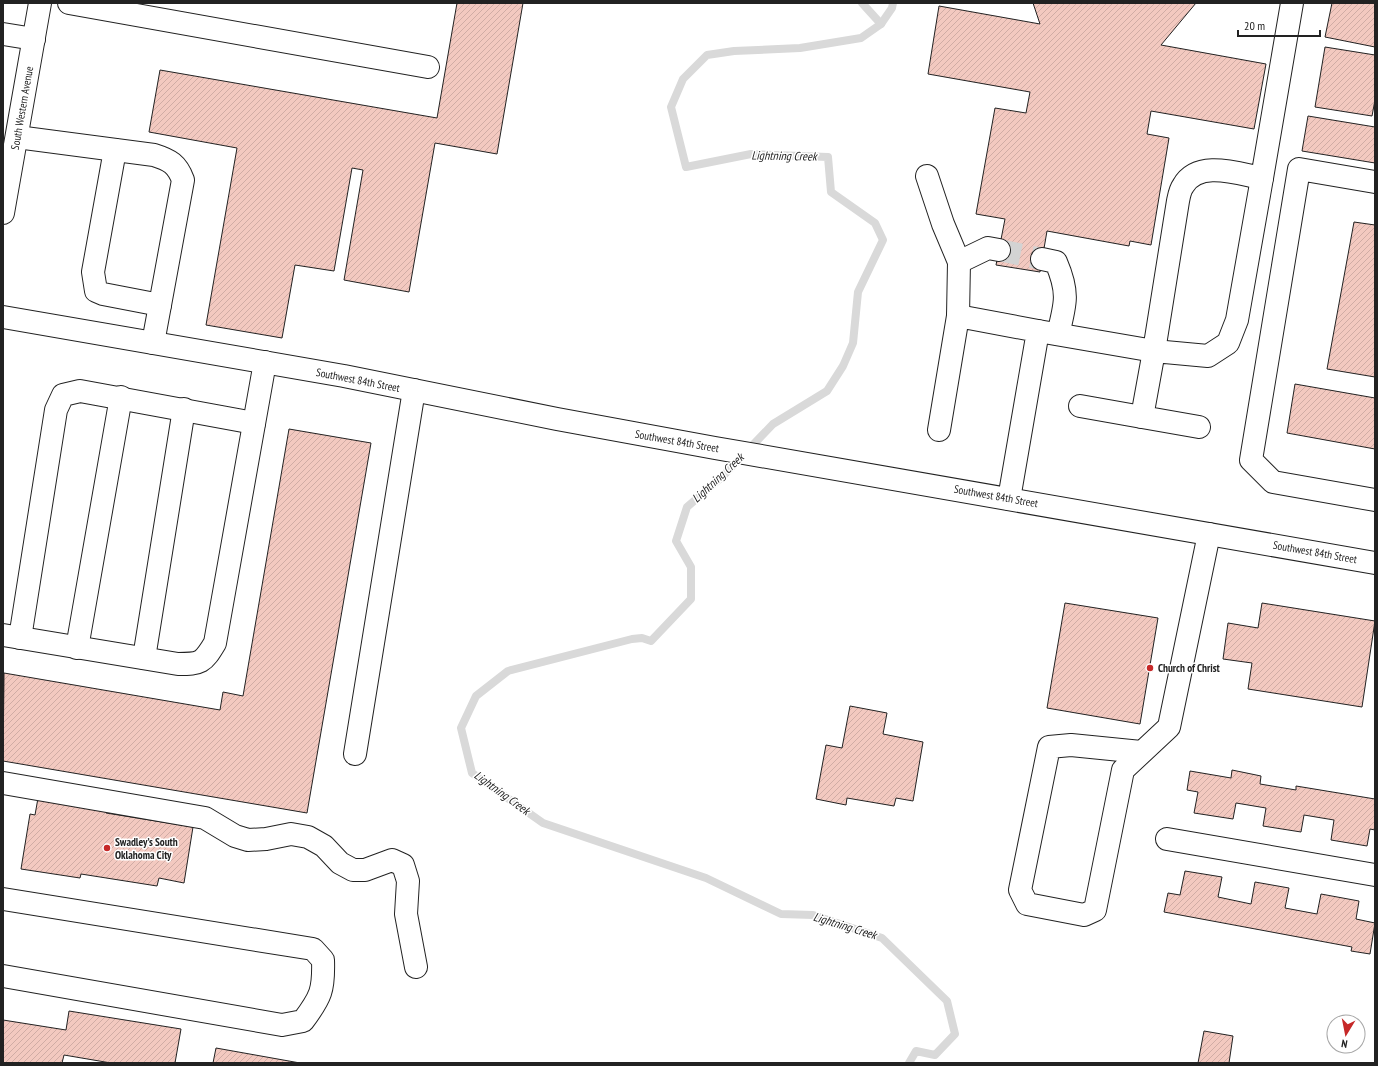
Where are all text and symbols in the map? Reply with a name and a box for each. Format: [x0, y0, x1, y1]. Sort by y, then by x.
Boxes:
scale bar [1238, 12, 1320, 38]
text: 20 m [1244, 18, 1265, 33]
street label: South Western Avenue [8, 65, 36, 151]
water label: Lightning Creek [751, 147, 818, 164]
street label: Southwest 84th Street [315, 365, 401, 395]
street label: Southwest 84th Street [634, 427, 720, 455]
water label: Lightning Creek [689, 449, 748, 505]
street label: Southwest 84th Street [953, 482, 1039, 510]
street label: Southwest 84th Street [1272, 538, 1358, 566]
place label: Church of Christ [1158, 661, 1220, 675]
marker: Church of Christ [1145, 663, 1155, 673]
water label: Lightning Creek [471, 767, 534, 819]
place label: Swadley’s South Oklahoma City [115, 835, 178, 862]
marker: Swadley’s South Oklahoma City [102, 843, 112, 853]
water label: Lightning Creek [812, 909, 880, 943]
north arrow [1326, 1014, 1366, 1054]
text: N [1340, 1036, 1348, 1051]

